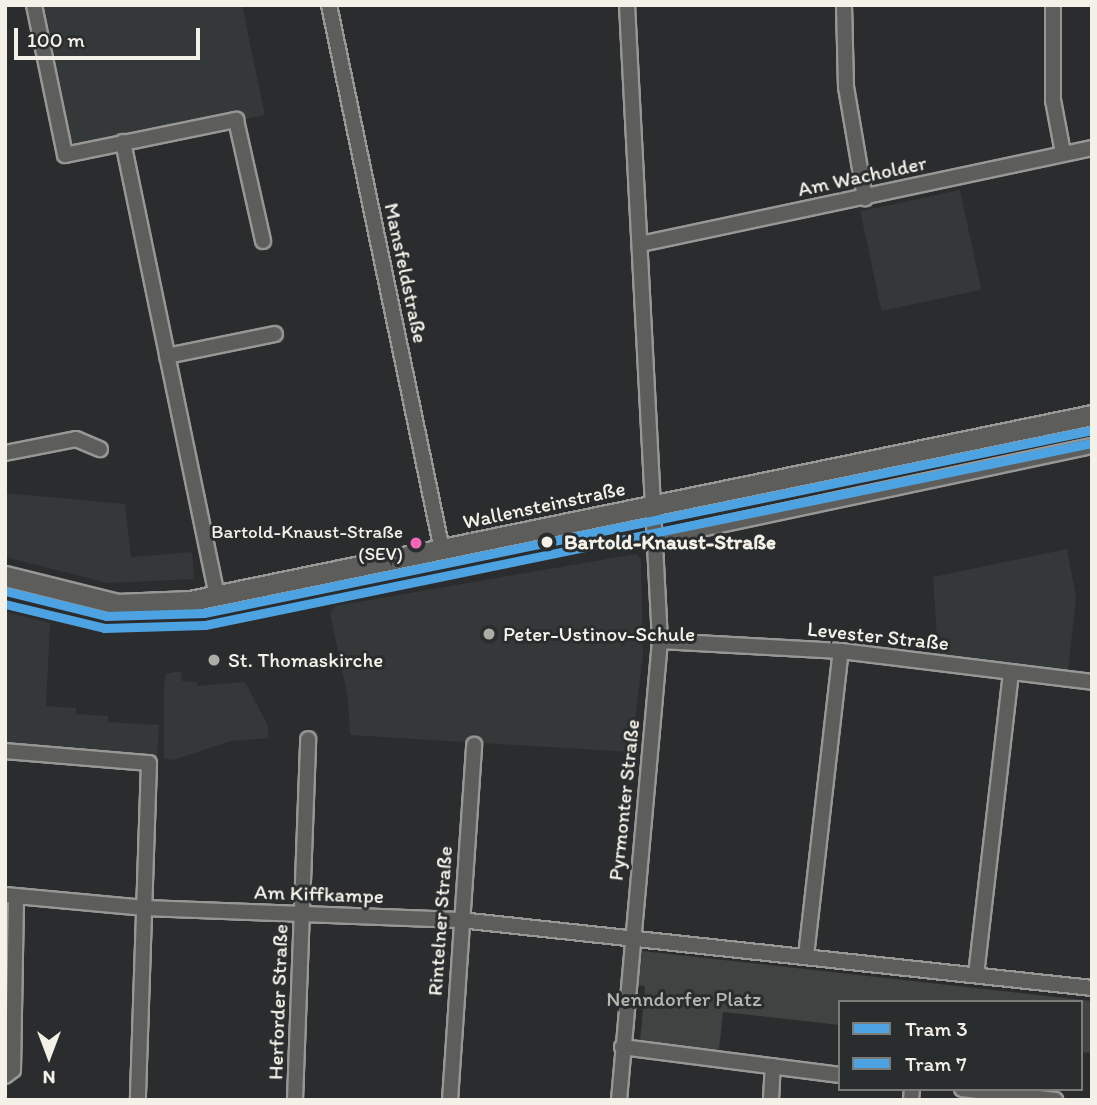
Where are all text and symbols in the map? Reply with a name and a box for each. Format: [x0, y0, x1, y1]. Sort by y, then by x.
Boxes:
scale bar [18, 14, 203, 58]
text: 100 m [27, 27, 85, 52]
street label: Am Wacholder [795, 150, 929, 202]
street label: Mansfeldstraße [379, 201, 433, 345]
street label: Wallensteinstraße [460, 475, 628, 535]
place label: Bartold-Knaust-Straße (SEV) [211, 521, 403, 565]
place label: Bartold-Knaust-Straße [564, 529, 776, 555]
marker: Bartold-Knaust-Straße [536, 531, 558, 553]
marker: Bartold-Knaust-Straße (SEV) [409, 536, 423, 550]
street label: Levester Straße [806, 616, 950, 656]
place label: Peter-Ustinov-Schule [503, 621, 695, 647]
marker: Peter-Ustinov-Schule [481, 626, 497, 642]
place label: St. Thomaskirche [228, 647, 383, 673]
marker: St. Thomaskirche [206, 652, 222, 668]
street label: Pyrmonter Straße [603, 718, 645, 882]
street label: Rintelner Straße [422, 845, 458, 997]
street label: Am Kiffkampe [254, 879, 384, 909]
street label: Herforder Straße [263, 924, 293, 1080]
park label: Nenndorfer Platz [606, 986, 762, 1012]
legend [838, 1000, 1083, 1091]
text: Tram 3 [905, 1016, 968, 1041]
north arrow [14, 1021, 84, 1091]
text: Tram 7 [905, 1051, 967, 1076]
text: N [43, 1066, 55, 1089]

